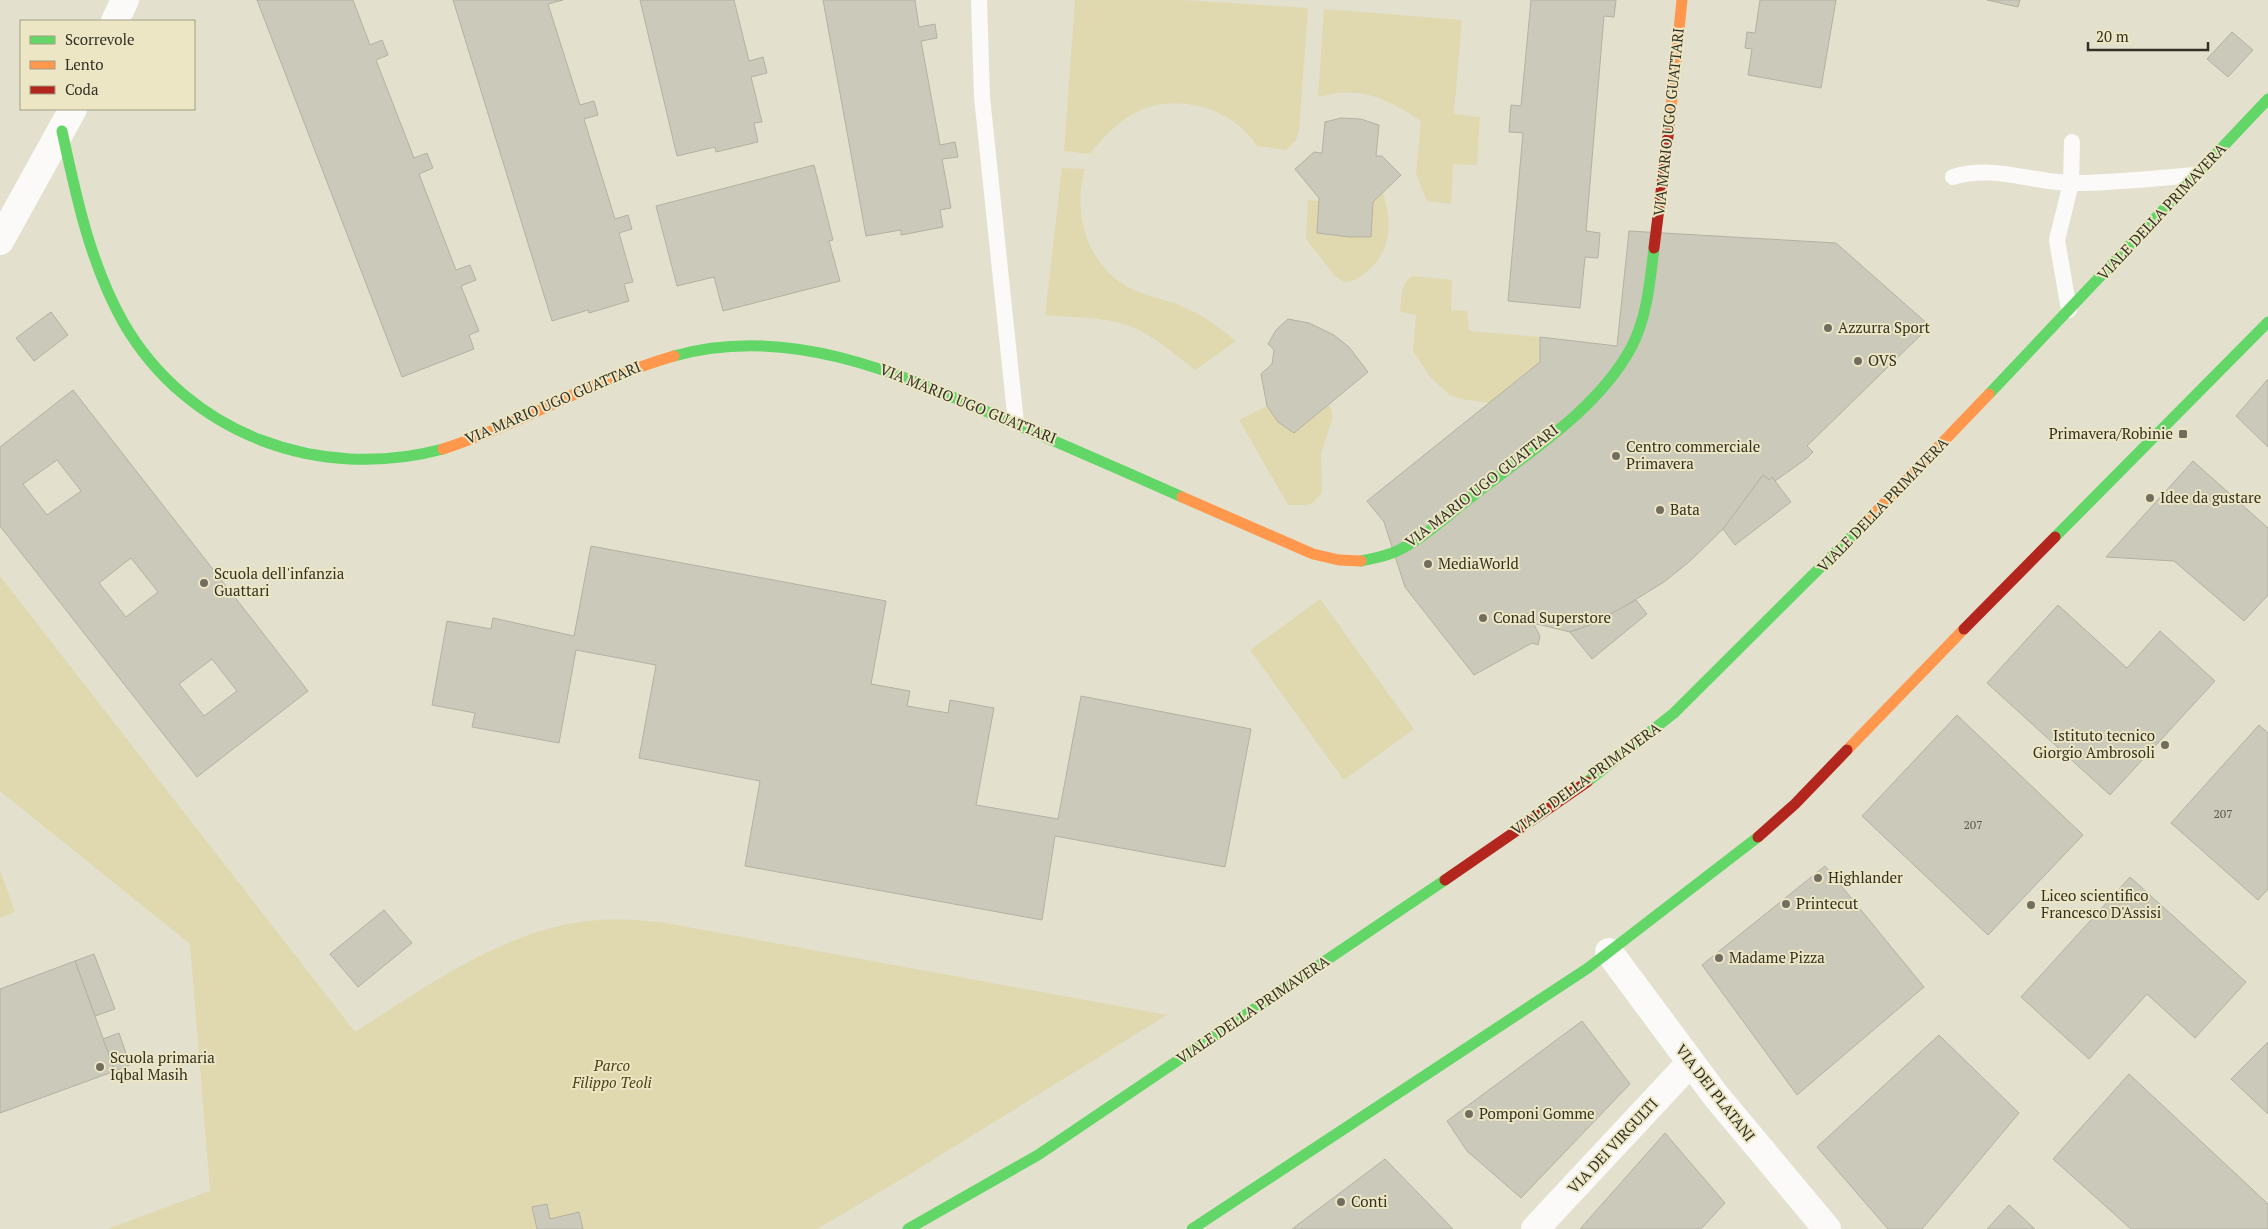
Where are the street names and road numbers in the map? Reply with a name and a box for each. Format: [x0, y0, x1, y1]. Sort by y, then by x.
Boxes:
street label: VIA MARIO UGO GUATTARI [1648, 27, 1688, 217]
street label: VIALE DELLA PRIMAVERA [2093, 138, 2231, 284]
street label: VIA MARIO UGO GUATTARI [462, 356, 644, 448]
street label: VIA MARIO UGO GUATTARI [877, 358, 1060, 448]
street label: VIA MARIO UGO GUATTARI [1401, 419, 1562, 551]
street label: VIALE DELLA PRIMAVERA [1813, 432, 1953, 576]
street label: VIALE DELLA PRIMAVERA [1507, 717, 1665, 839]
street label: VIALE DELLA PRIMAVERA [1172, 950, 1333, 1068]
street label: VIA DEI PLATANI [1672, 1040, 1760, 1145]
street label: VIA DEI VIRGULTI [1563, 1093, 1662, 1197]

